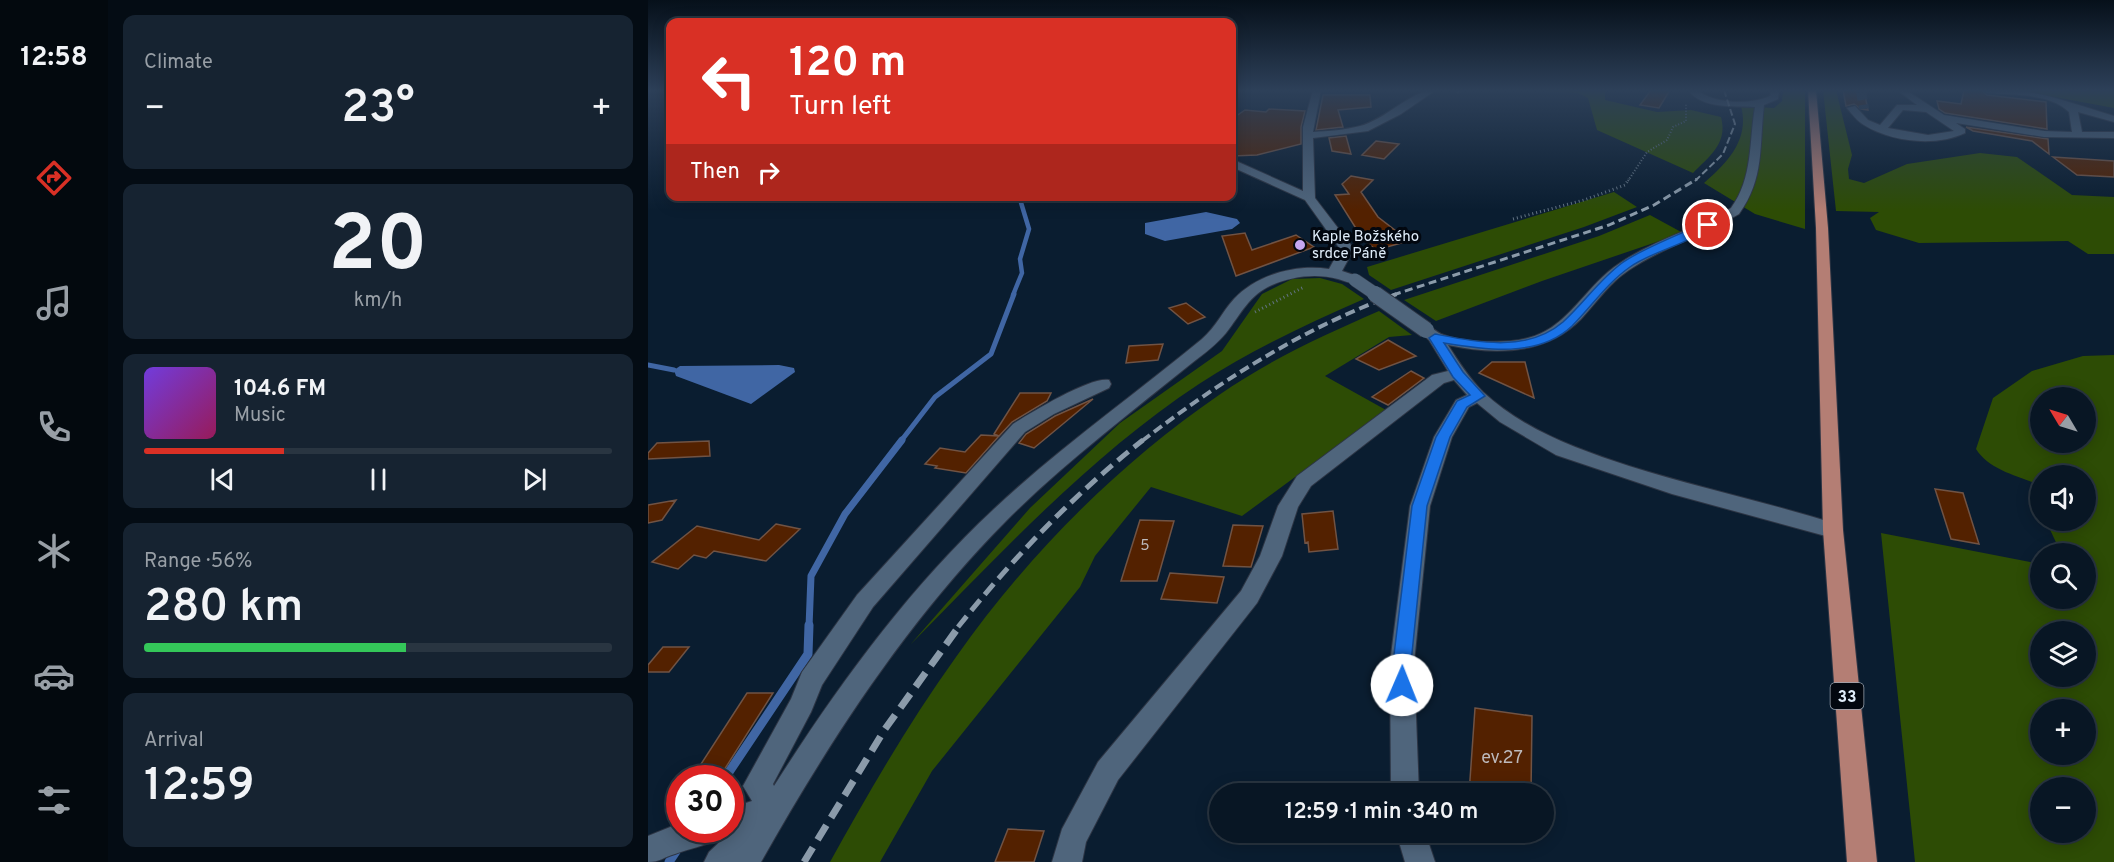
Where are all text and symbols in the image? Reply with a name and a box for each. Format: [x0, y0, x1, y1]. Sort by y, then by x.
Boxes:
text: 120 m [789, 38, 906, 91]
text: 12:58 [20, 41, 88, 75]
icon: left [690, 42, 768, 120]
text: Climate [144, 50, 213, 76]
text: 23° [341, 81, 415, 138]
text: − [144, 89, 165, 131]
text: + [591, 89, 612, 131]
text: Turn left [789, 90, 891, 124]
icon: right [752, 156, 785, 189]
icon: directions [33, 157, 75, 199]
text: Then [690, 159, 740, 186]
text: 20 [329, 199, 427, 298]
pin [1682, 199, 1733, 250]
icon: arrive [1691, 208, 1724, 241]
place label: Kaple Božského srdce Páně [1312, 228, 1419, 264]
marker: Kaple Božského srdce Páně [1293, 238, 1307, 252]
icon: music [33, 282, 75, 324]
text: km/h [354, 288, 402, 314]
text: 104.6 FM [234, 376, 326, 403]
north arrow [2030, 387, 2096, 453]
map controls [2030, 387, 2096, 843]
text: Music [234, 403, 286, 429]
icon: phone [33, 406, 75, 448]
icon: previous [206, 463, 239, 496]
icon: pause [362, 463, 395, 496]
icon: next [518, 463, 551, 496]
button: sound [2030, 465, 2096, 531]
icon: climate [33, 530, 75, 572]
house number: 5 [1140, 537, 1150, 556]
button: search [2030, 543, 2096, 609]
text: Range · 56% [144, 549, 253, 575]
text: 280 km [144, 580, 303, 637]
button: layers [2030, 621, 2096, 687]
position arrow [1370, 653, 1434, 717]
icon: car [33, 655, 75, 697]
road number: 33 [1830, 683, 1864, 709]
button: + [2030, 699, 2096, 765]
text: Arrival [144, 728, 204, 754]
house number: ev.27 [1481, 747, 1523, 770]
text: 12:59 [144, 759, 255, 816]
speed limit sign: 30 [666, 765, 744, 843]
button: − [2030, 777, 2096, 843]
icon: filters [33, 779, 75, 821]
text: 12:59 · 1 min · 340 m [1285, 799, 1478, 826]

